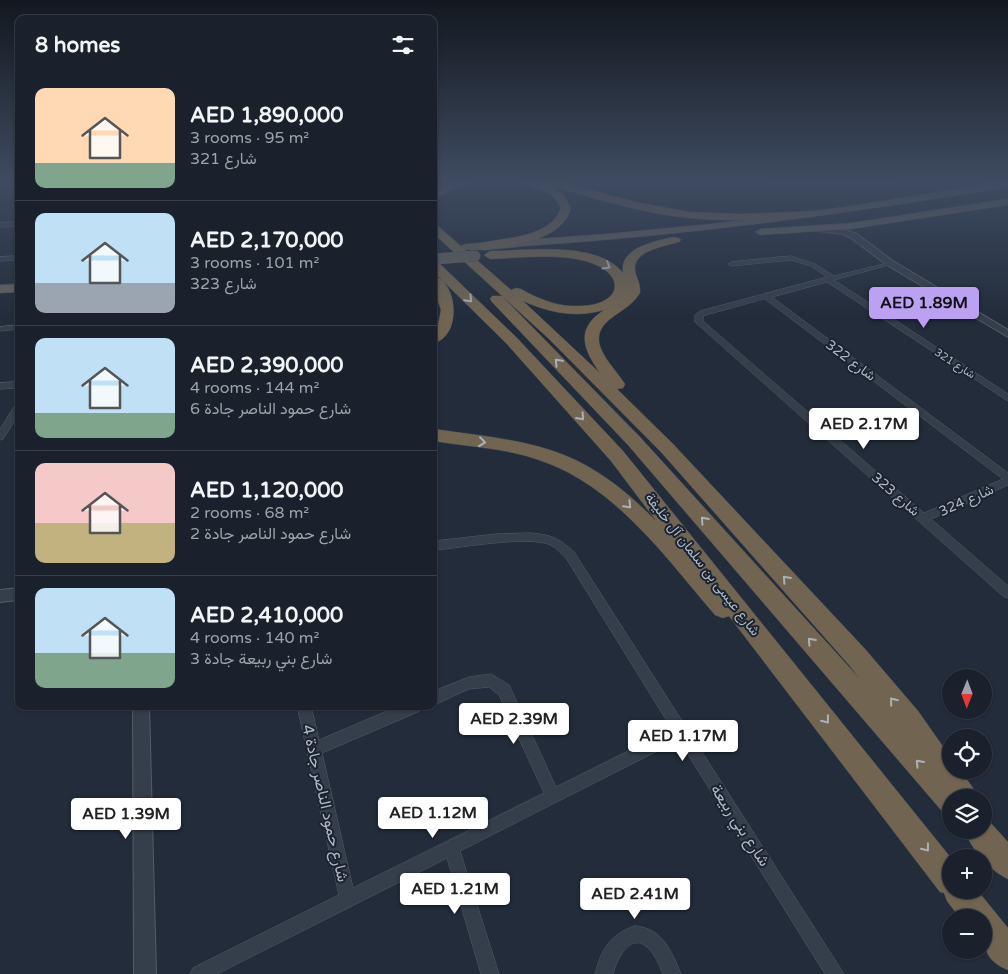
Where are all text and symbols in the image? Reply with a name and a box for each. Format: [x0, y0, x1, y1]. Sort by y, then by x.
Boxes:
icon: filters [389, 31, 417, 59]
text: 8 homes [35, 33, 120, 58]
text: AED 1,890,000 [190, 103, 343, 128]
icon: home [75, 108, 135, 168]
text: 3 rooms · 95 m² [190, 128, 309, 148]
text: شارع 321 [190, 149, 257, 169]
text: AED 2,170,000 [190, 228, 344, 253]
icon: home [75, 233, 135, 293]
text: 3 rooms · 101 m² [190, 253, 319, 273]
one-way arrow [602, 260, 611, 270]
text: شارع 323 [190, 274, 257, 294]
pin: AED 1.89M [867, 286, 981, 329]
one-way arrow [463, 293, 472, 302]
text: AED 1.89M [880, 293, 968, 313]
street label: شارع 322 [821, 336, 879, 386]
street label: شارع 321 [931, 346, 978, 382]
text: AED 2,390,000 [190, 353, 344, 378]
icon: home [75, 358, 135, 418]
one-way arrow [555, 358, 564, 367]
text: 4 rooms · 144 m² [190, 378, 319, 398]
text: شارع حمود الناصر جادة 6 [190, 399, 351, 419]
pin: AED 2.17M [807, 408, 921, 450]
one-way arrow [575, 411, 584, 420]
text: AED 2.17M [820, 414, 908, 434]
one-way arrow [478, 436, 486, 446]
street label: شارع 323 [867, 469, 923, 521]
text: AED 1,120,000 [190, 478, 344, 503]
street label: شارع 324 [936, 481, 997, 522]
icon: home [75, 483, 135, 543]
street label: شارع عيسى بن سلمان آل خليفة [640, 489, 764, 640]
one-way arrow [622, 499, 631, 508]
text: 2 rooms · 68 m² [190, 503, 309, 523]
one-way arrow [700, 516, 709, 525]
text: شارع حمود الناصر جادة 2 [190, 524, 351, 544]
one-way arrow [783, 576, 792, 585]
text: AED 2,410,000 [190, 603, 343, 628]
icon: home [75, 608, 135, 668]
text: 4 rooms · 140 m² [190, 628, 319, 648]
one-way arrow [808, 638, 817, 647]
text: شارع بني ربيعة جادة 3 [190, 649, 332, 669]
north arrow [942, 669, 992, 719]
map controls [942, 669, 992, 959]
one-way arrow [890, 698, 899, 707]
pin: AED 2.39M [457, 702, 571, 745]
text: AED 2.39M [470, 709, 558, 729]
one-way arrow [820, 714, 829, 724]
pin: AED 1.17M [626, 720, 740, 762]
street label: شارع حمود الناصر جادة 4 [296, 723, 353, 884]
text: AED 1.17M [639, 726, 727, 746]
button: locate [942, 729, 992, 779]
one-way arrow [916, 760, 925, 769]
street label: شارع بني ربيعة [704, 781, 774, 872]
button: layers [942, 789, 992, 839]
pin: AED 1.12M [376, 796, 490, 839]
pin: AED 1.39M [69, 798, 183, 840]
text: AED 1.12M [389, 803, 477, 823]
text: AED 1.39M [82, 804, 170, 824]
one-way arrow [920, 842, 928, 851]
button: + [942, 849, 992, 899]
pin: AED 1.21M [398, 872, 512, 915]
pin: AED 2.41M [578, 878, 692, 920]
text: AED 1.21M [411, 879, 499, 899]
text: AED 2.41M [591, 884, 679, 904]
button: − [942, 909, 992, 959]

